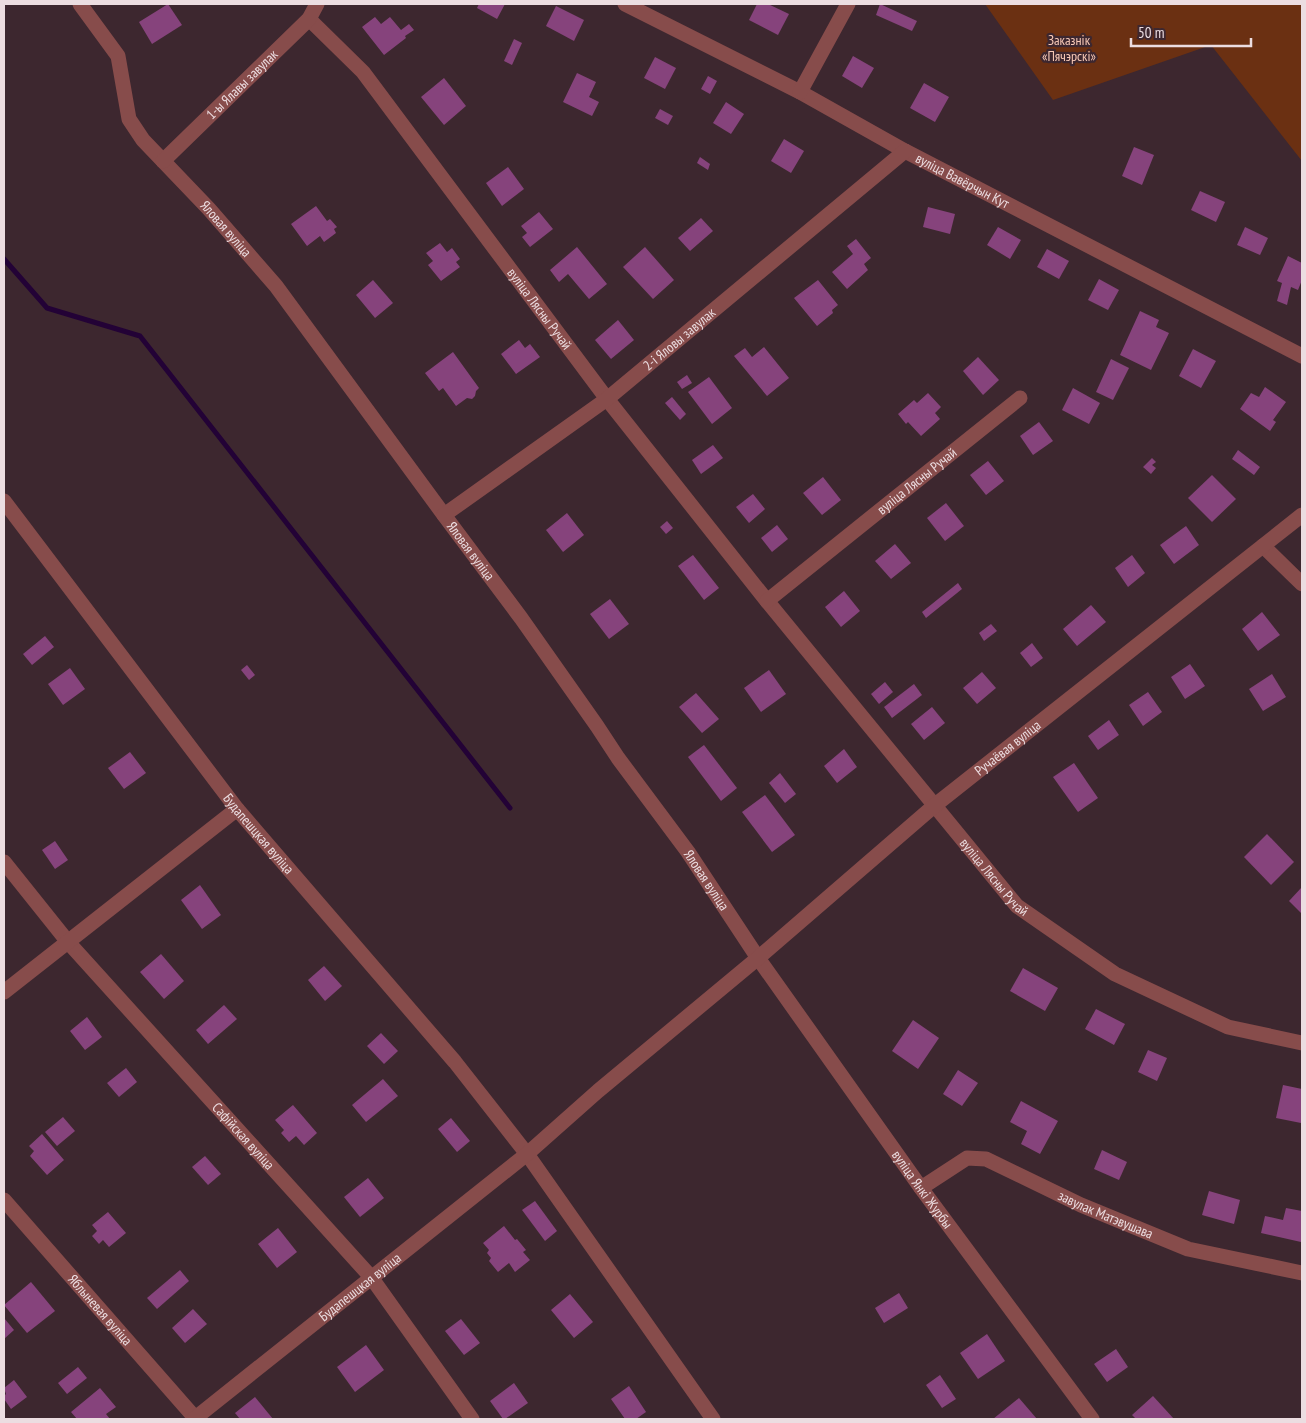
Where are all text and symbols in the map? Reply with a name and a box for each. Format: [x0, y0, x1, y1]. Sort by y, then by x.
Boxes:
scale bar [1131, 15, 1251, 47]
text: 50 m [1138, 23, 1164, 42]
park label: Заказнік «Пячэрскі» [1042, 31, 1096, 65]
street label: 1-ы Ялавы завулак [202, 45, 282, 123]
street label: вуліца Вавёрчын Кут [913, 149, 1013, 213]
street label: Яловая вуліца [196, 197, 256, 261]
street label: вуліца Лясны Ручай [503, 264, 576, 353]
street label: 2-і Яловы завулак [639, 303, 720, 374]
street label: вуліца Лясны Ручай [873, 443, 960, 518]
street label: Яловая вуліца [443, 518, 499, 584]
street label: Ручаёвая вуліца [971, 716, 1044, 779]
street label: Будапешцкая вуліца [219, 790, 298, 878]
street label: вуліца Лясны Ручай [956, 834, 1032, 920]
street label: Яловая вуліца [680, 846, 733, 914]
street label: Сафійская вуліца [208, 1099, 279, 1173]
street label: вуліца Янкі Журбы [888, 1147, 957, 1232]
street label: завулак Матэвушава [1055, 1186, 1156, 1243]
street label: Будапешцкая вуліца [315, 1249, 405, 1325]
street label: Яблыневая вуліца [64, 1271, 136, 1349]

